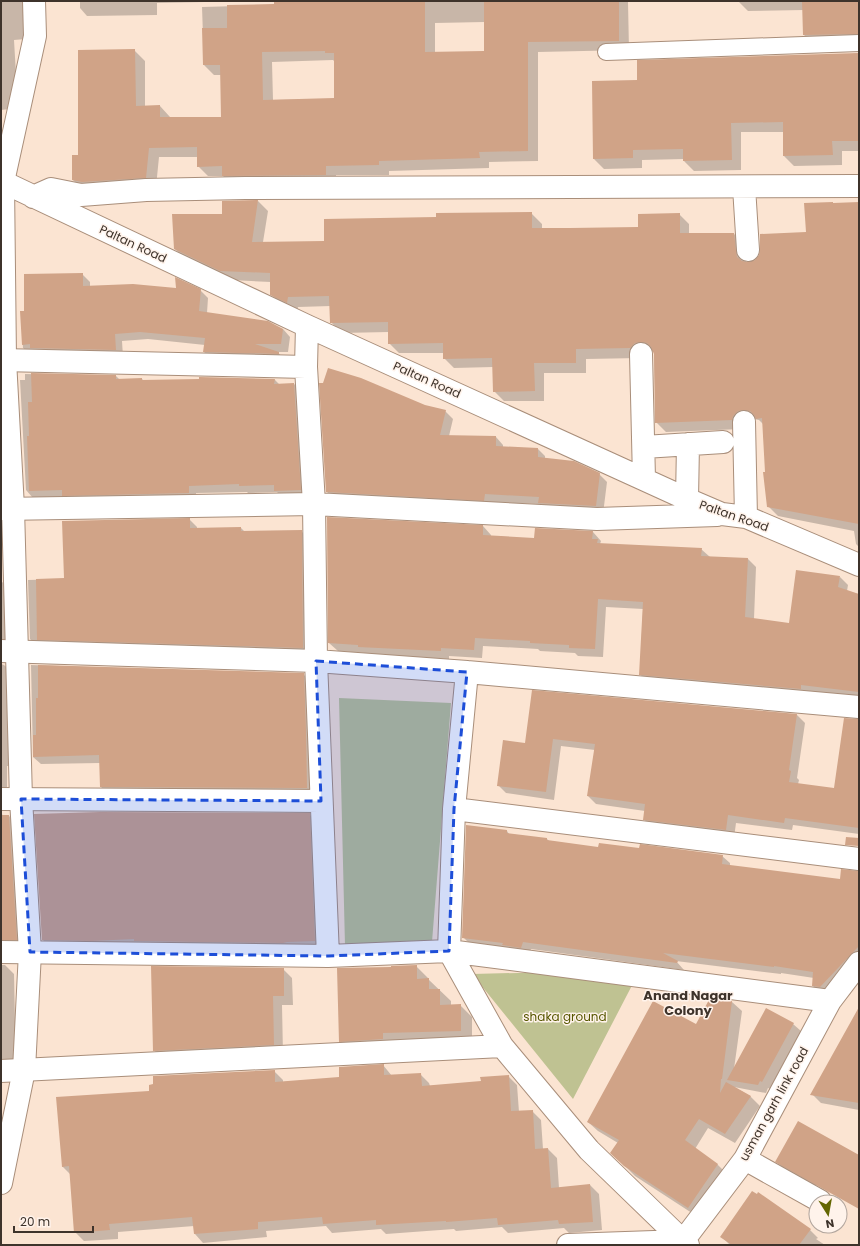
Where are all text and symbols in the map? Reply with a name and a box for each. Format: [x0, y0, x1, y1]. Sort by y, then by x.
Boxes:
street label: Paltan Road [97, 221, 170, 267]
street label: Paltan Road [391, 357, 464, 402]
street label: Paltan Road [697, 496, 771, 535]
district label: Anand Nagar Colony [643, 986, 733, 1020]
park label: shaka ground [523, 1008, 607, 1025]
street label: usman garh link road [735, 1044, 812, 1164]
north arrow [808, 1194, 848, 1234]
scale bar [14, 1208, 93, 1234]
text: 20 m [20, 1213, 50, 1230]
text: N [824, 1215, 835, 1232]

